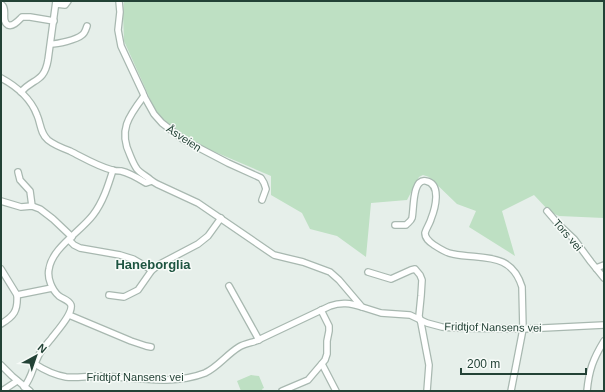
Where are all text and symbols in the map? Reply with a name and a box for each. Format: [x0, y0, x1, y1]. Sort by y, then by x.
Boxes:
street label: Åsveien [164, 122, 204, 154]
street label: Tors vei [551, 217, 585, 253]
district label: Haneborglia [115, 257, 191, 272]
street label: Fridtjof Nansens vei [444, 320, 542, 334]
north arrow [16, 336, 56, 376]
text: N [36, 341, 49, 356]
scale bar [461, 350, 586, 376]
text: 200 m [467, 357, 500, 371]
street label: Fridtjof Nansens vei [86, 371, 184, 383]

